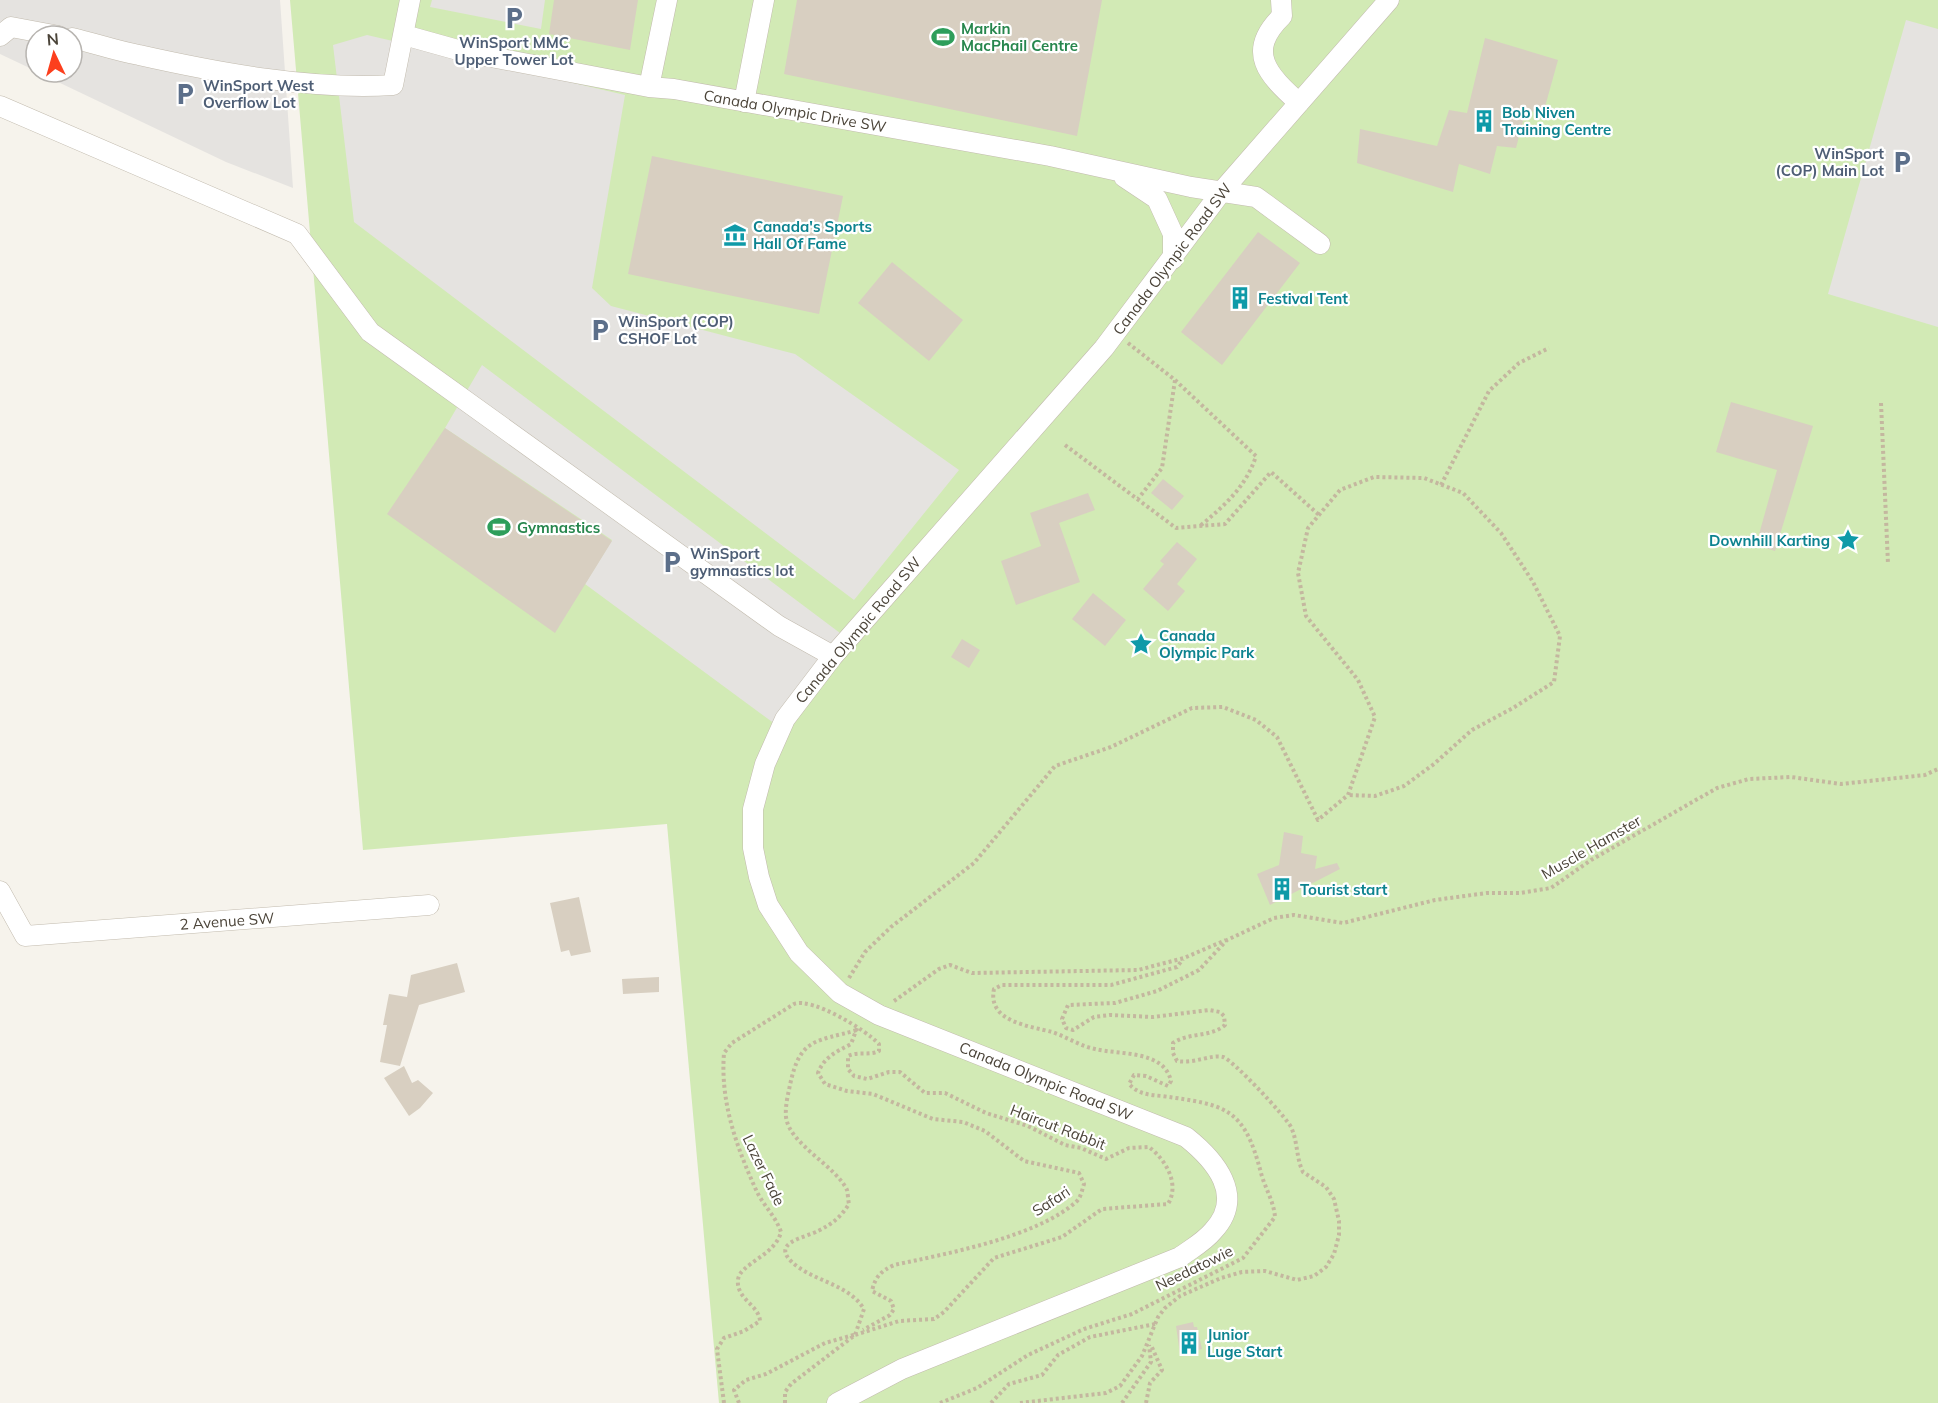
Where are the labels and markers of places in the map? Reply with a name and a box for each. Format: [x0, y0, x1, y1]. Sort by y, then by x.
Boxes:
parking icon: WinSport MMC Upper Tower Lot [501, 5, 527, 31]
place label: Markin MacPhail Centre [961, 19, 1078, 55]
sports icon: Markin MacPhail Centre [930, 24, 956, 50]
place label: WinSport MMC Upper Tower Lot [455, 33, 574, 69]
place label: WinSport West Overflow Lot [203, 76, 314, 112]
parking icon: WinSport West Overflow Lot [172, 81, 198, 107]
place label: Bob Niven Training Centre [1502, 103, 1611, 139]
building icon: Bob Niven Training Centre [1471, 108, 1497, 134]
place label: WinSport (COP) Main Lot [1776, 144, 1884, 180]
parking icon: WinSport (COP) Main Lot [1889, 149, 1915, 175]
place label: Canada's Sports Hall Of Fame [753, 217, 872, 253]
museum icon: Canada's Sports Hall Of Fame [722, 222, 748, 248]
building icon: Festival Tent [1227, 285, 1253, 311]
place label: Festival Tent [1258, 289, 1348, 308]
place label: WinSport (COP) CSHOF Lot [618, 312, 734, 348]
parking icon: WinSport (COP) CSHOF Lot [587, 317, 613, 343]
sports icon: Gymnastics [486, 514, 512, 540]
place label: Gymnastics [517, 518, 600, 537]
place icon: Downhill Karting [1835, 527, 1861, 553]
place label: Downhill Karting [1709, 531, 1830, 550]
place label: WinSport gymnastics lot [690, 544, 794, 580]
parking icon: WinSport gymnastics lot [659, 549, 685, 575]
place label: Canada Olympic Park [1159, 626, 1255, 662]
place icon: Canada Olympic Park [1128, 631, 1154, 657]
building icon: Tourist start [1269, 876, 1295, 902]
place label: Tourist start [1300, 880, 1388, 899]
place label: Junior Luge Start [1207, 1325, 1283, 1361]
building icon: Junior Luge Start [1176, 1330, 1202, 1356]

